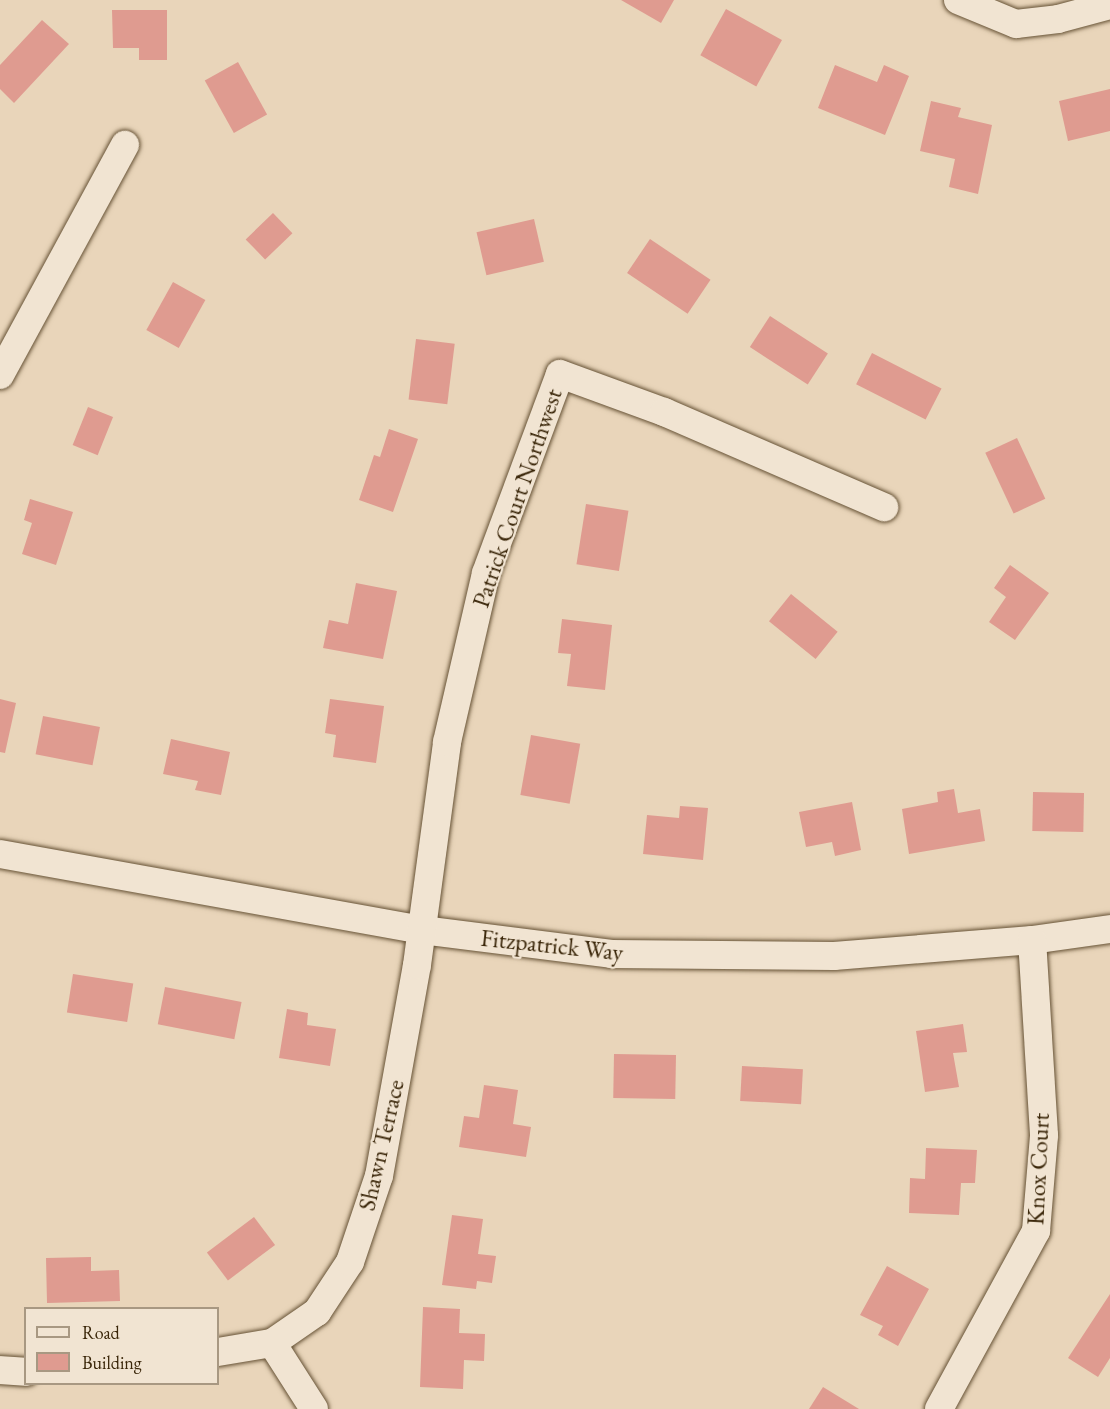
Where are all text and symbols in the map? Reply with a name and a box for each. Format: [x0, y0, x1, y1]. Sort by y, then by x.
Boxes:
street label: Patrick Court Northwest [466, 385, 568, 611]
street label: Fitzpatrick Way [479, 923, 625, 967]
street label: Shawn Terrace [352, 1077, 410, 1213]
street label: Knox Court [1021, 1112, 1055, 1226]
legend [24, 1307, 219, 1385]
text: Road [82, 1321, 120, 1344]
text: Building [82, 1351, 142, 1374]

